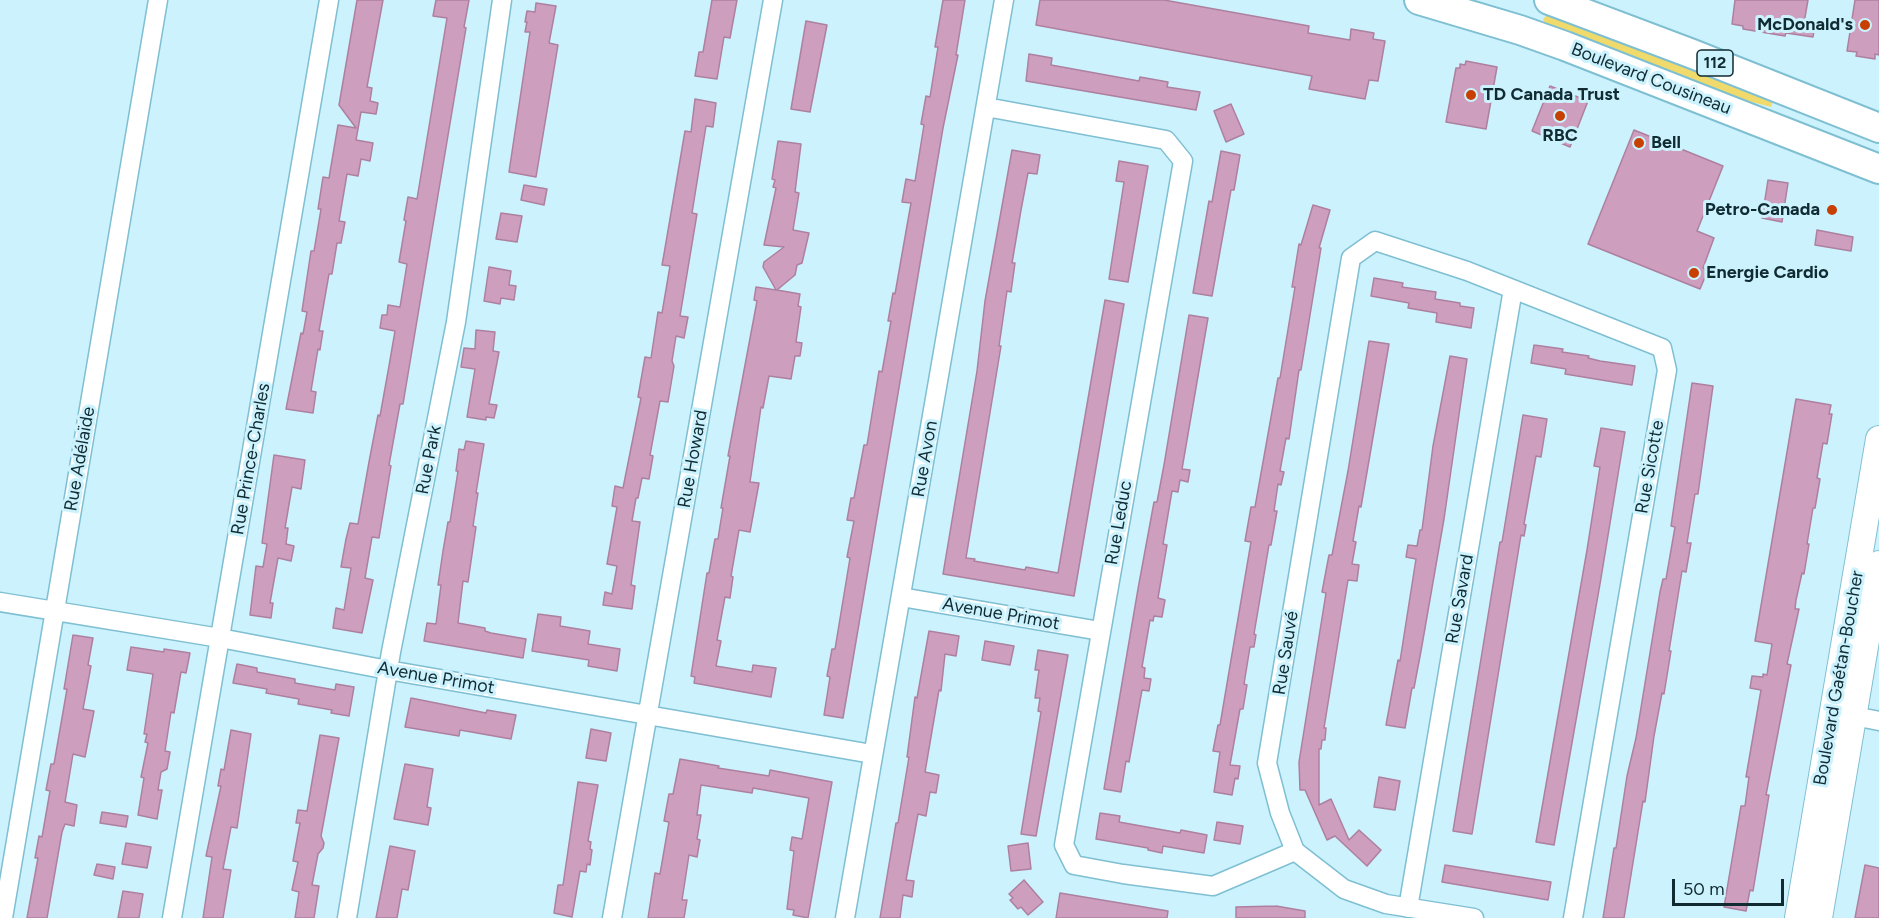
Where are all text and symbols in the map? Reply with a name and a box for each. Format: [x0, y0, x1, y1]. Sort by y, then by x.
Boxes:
place label: McDonald's [1757, 14, 1853, 36]
marker: McDonald's [1858, 18, 1872, 32]
street label: Boulevard Cousineau [1568, 39, 1734, 119]
road number: 112 [1697, 50, 1733, 76]
place label: TD Canada Trust [1483, 84, 1620, 106]
marker: TD Canada Trust [1464, 88, 1478, 102]
marker: RBC [1553, 109, 1567, 123]
place label: RBC [1542, 125, 1578, 147]
place label: Bell [1651, 132, 1681, 154]
marker: Bell [1632, 136, 1646, 150]
place label: Petro-Canada [1705, 199, 1820, 221]
marker: Petro-Canada [1825, 203, 1839, 217]
place label: Energie Cardio [1706, 262, 1829, 284]
marker: Energie Cardio [1687, 266, 1701, 280]
street label: Rue Prince-Charles [227, 381, 275, 537]
street label: Rue Adélaïde [60, 405, 100, 513]
street label: Rue Howard [674, 408, 712, 510]
street label: Rue Avon [908, 419, 942, 499]
street label: Rue Sicotte [1631, 419, 1669, 515]
street label: Rue Park [412, 424, 446, 496]
street label: Rue Leduc [1101, 479, 1137, 567]
street label: Rue Savard [1441, 552, 1479, 646]
street label: Boulevard Gaétan-Boucher [1809, 569, 1869, 787]
street label: Avenue Primot [941, 593, 1061, 635]
street label: Rue Sauvé [1269, 609, 1303, 697]
street label: Avenue Primot [376, 657, 496, 699]
scale bar [1675, 867, 1788, 905]
text: 50 m [1683, 878, 1725, 900]

